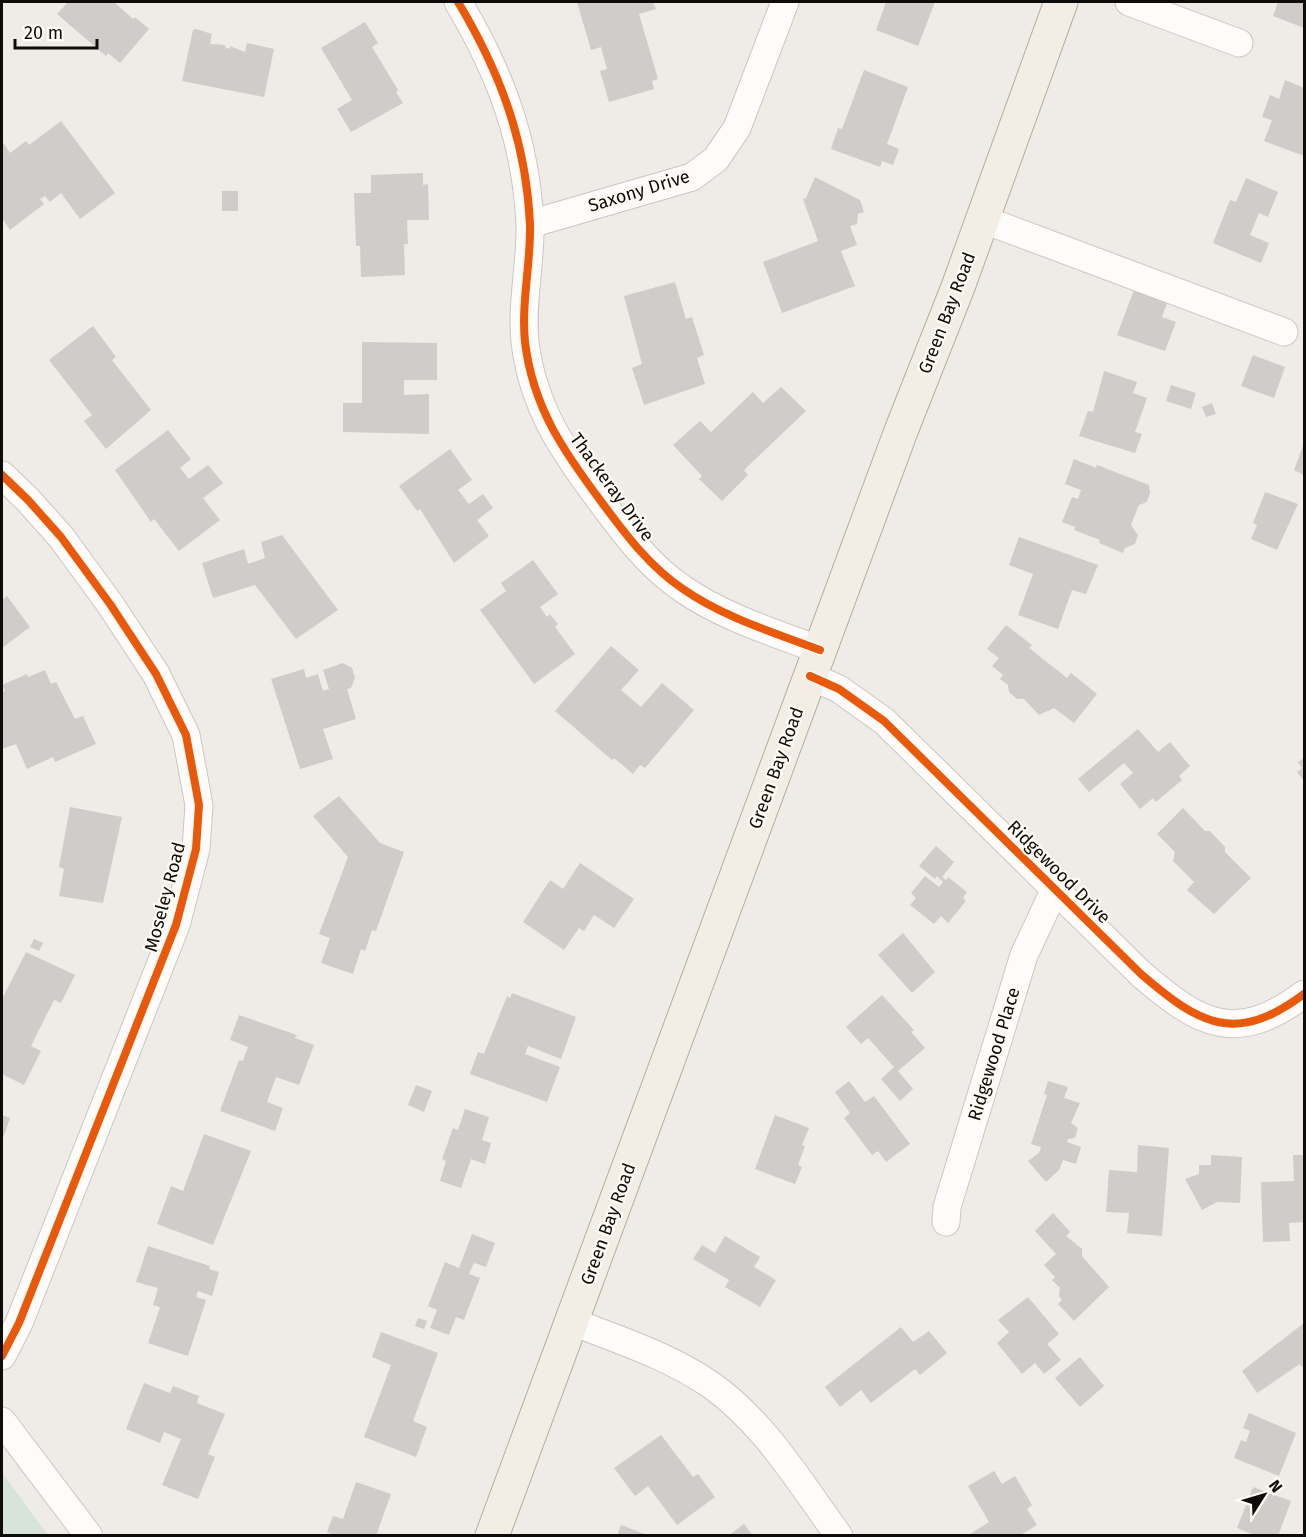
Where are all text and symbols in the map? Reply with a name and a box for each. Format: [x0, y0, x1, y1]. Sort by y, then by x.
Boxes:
scale bar [15, 12, 98, 50]
text: 20 m [24, 22, 63, 44]
street label: Saxony Drive [586, 165, 692, 217]
street label: Green Bay Road [914, 249, 980, 377]
street label: Thackeray Drive [565, 428, 659, 546]
street label: Green Bay Road [744, 704, 808, 832]
street label: Ridgewood Drive [1003, 816, 1115, 928]
street label: Moseley Road [140, 840, 190, 954]
street label: Ridgewood Place [963, 985, 1025, 1123]
street label: Green Bay Road [576, 1160, 640, 1288]
north arrow [1234, 1465, 1294, 1525]
text: N [1265, 1476, 1286, 1496]

